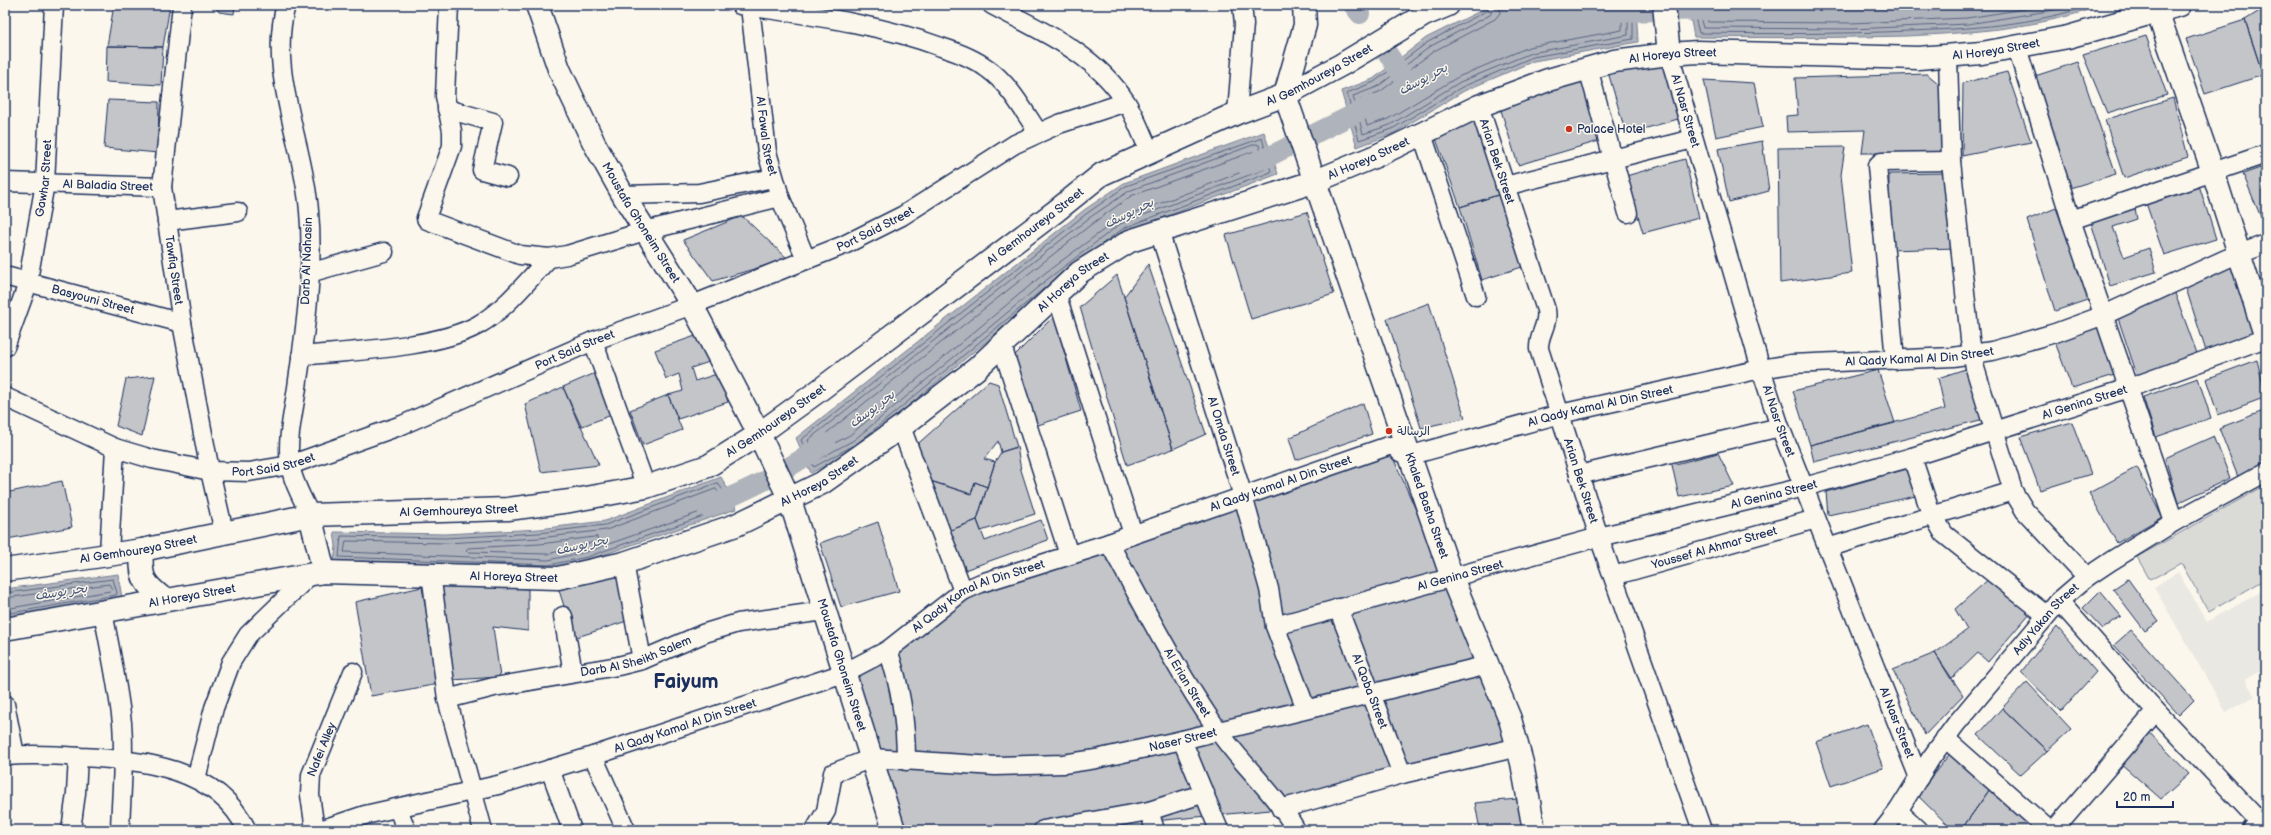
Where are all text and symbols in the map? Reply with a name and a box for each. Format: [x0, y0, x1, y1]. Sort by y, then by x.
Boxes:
street label: Al Horeya Street [1952, 35, 2041, 63]
street label: Al Gemhoureya Street [1264, 40, 1375, 109]
street label: Al Horeya Street [1628, 44, 1717, 67]
water label: بحر يوسف [1396, 59, 1451, 98]
street label: Al Nasr Street [1668, 72, 1703, 149]
street label: Al Fawal Street [753, 95, 781, 178]
street label: Arian Bek Street [1476, 117, 1518, 206]
place label: Palace Hotel [1577, 122, 1646, 137]
marker: Palace Hotel [1564, 124, 1574, 134]
street label: Al Horeya Street [1325, 133, 1412, 183]
street label: Gawhar Street [32, 139, 55, 218]
street label: Moustafa Ghoneim Street [599, 160, 684, 286]
street label: Al Baladia Street [63, 176, 154, 194]
street label: Al Gemhoureya Street [984, 184, 1087, 268]
water label: بحر يوسف [1102, 194, 1157, 232]
street label: Port Said Street [834, 203, 917, 255]
street label: Darb Al Nahasin [298, 217, 316, 305]
street label: Tawfiq Street [162, 234, 187, 306]
street label: Al Horeya Street [1034, 248, 1112, 315]
street label: Basyouni Street [50, 281, 136, 318]
street label: Port Said Street [533, 326, 617, 373]
street label: Al Qady Kamal Al Din Street [1845, 343, 1995, 369]
street label: Al Gemhoureya Street [723, 380, 829, 460]
street label: Al Qady Kamal Al Din Street [1526, 381, 1675, 430]
street label: Al Genina Street [2040, 382, 2129, 423]
street label: Al Nasr Street [1759, 383, 1799, 459]
water label: بحر يوسف [846, 386, 899, 431]
street label: Al Omda Street [1204, 395, 1244, 478]
place label: الرسالة [1397, 424, 1430, 439]
marker: الرسالة [1384, 426, 1394, 436]
street label: Arian Bek Street [1560, 436, 1602, 525]
street label: Port Said Street [231, 449, 317, 480]
street label: Khaled Basha Street [1402, 450, 1452, 561]
street label: Al Horeya Street [778, 452, 861, 510]
street label: Al Qady Kamal Al Din Street [1208, 452, 1354, 515]
street label: Al Genina Street [1729, 476, 1819, 512]
street label: Al Gemhoureya Street [399, 500, 519, 520]
street label: Youssef Al Ahmar Street [1649, 523, 1779, 573]
street label: Al Gemhoureya Street [79, 531, 198, 566]
water label: بحر يوسف [554, 531, 611, 558]
street label: Al Qady Kamal Al Din Street [909, 556, 1047, 636]
street label: Al Genina Street [1415, 556, 1505, 594]
street label: Al Horeya Street [470, 568, 558, 586]
water label: بحر يوسف [34, 580, 90, 604]
street label: Al Horeya Street [147, 580, 237, 611]
street label: Adly Yakan Street [2009, 580, 2082, 658]
street label: Moustafa Ghoneim Street [814, 597, 870, 733]
street label: Darb Al Sheikh Salem [579, 632, 694, 680]
street label: Al Erian Street [1161, 645, 1214, 720]
street label: Al Qoba Street [1349, 651, 1391, 731]
district label: Faiyum [653, 670, 719, 694]
street label: Al Nasr Street [1876, 685, 1918, 761]
street label: Al Qady Kamal Al Din Street [612, 695, 758, 756]
street label: Nafei Alley [304, 720, 339, 779]
street label: Naser Street [1147, 724, 1219, 755]
scale bar [2117, 783, 2173, 809]
text: 20 m [2123, 790, 2150, 805]

